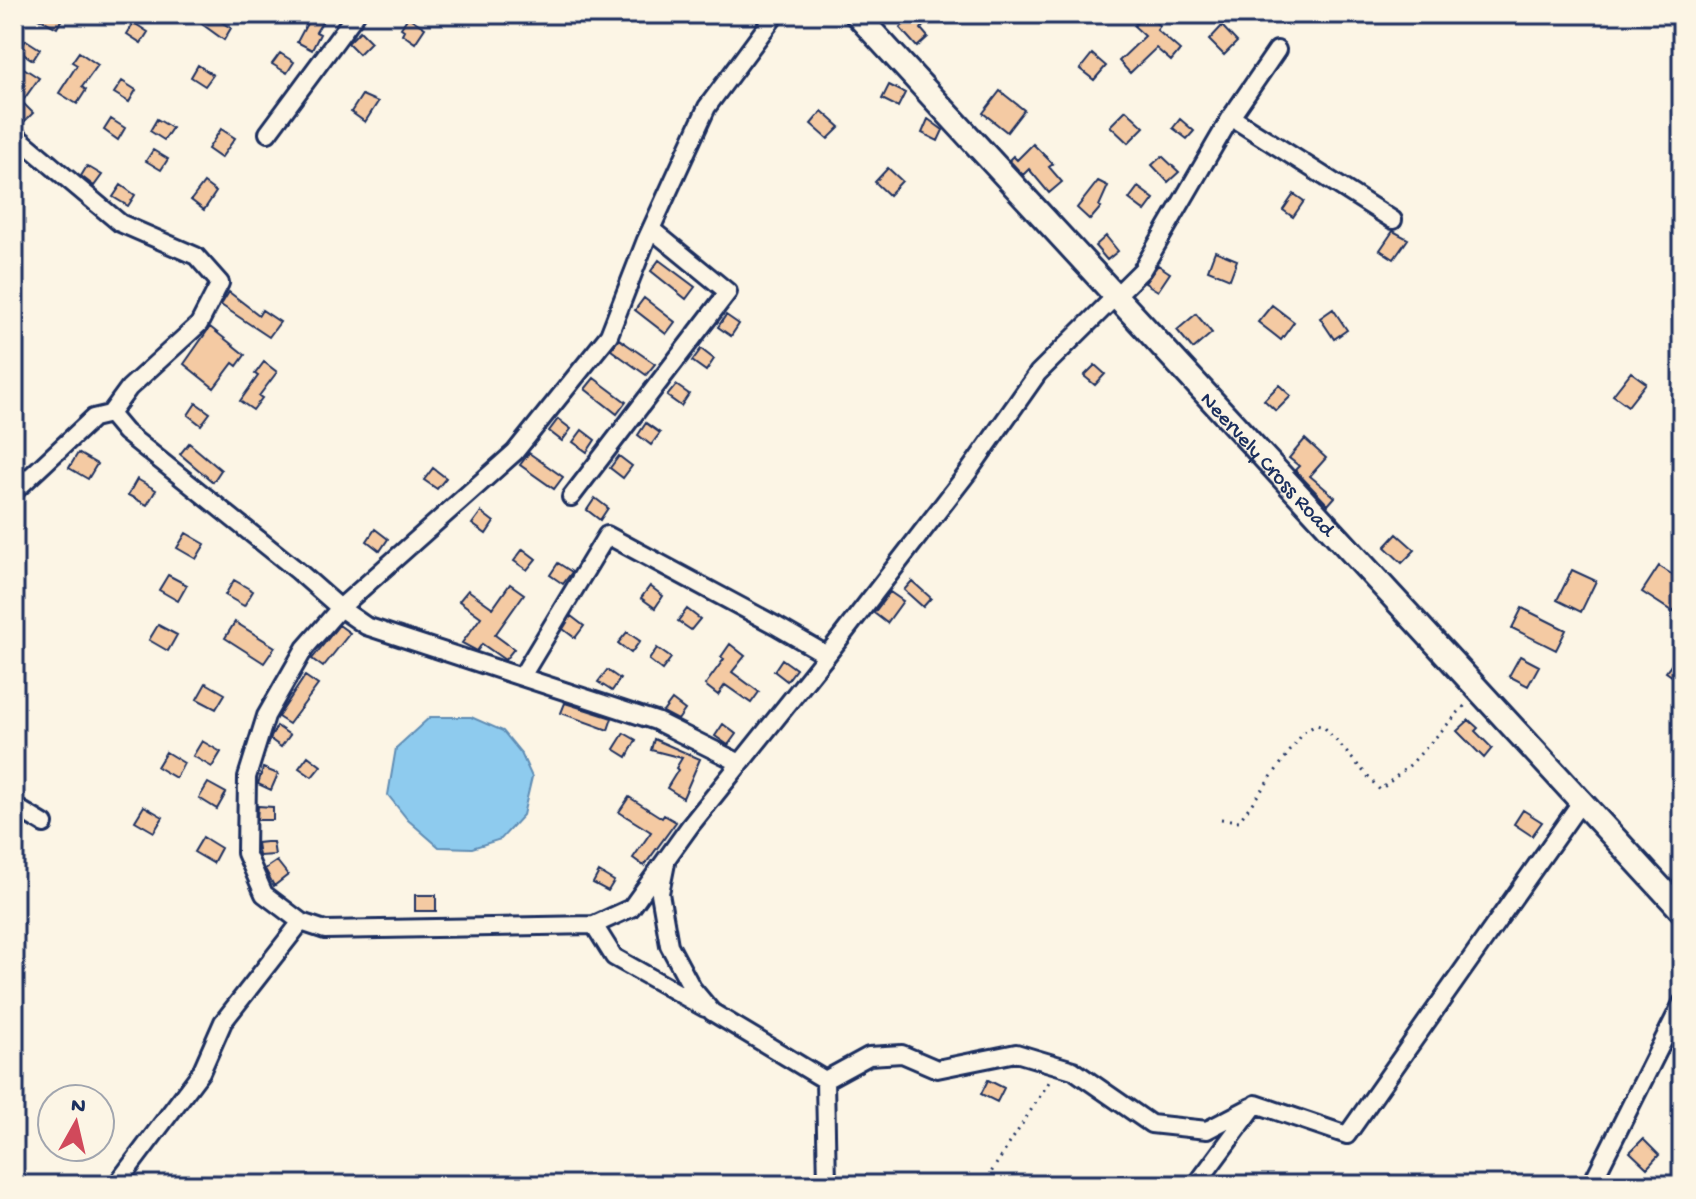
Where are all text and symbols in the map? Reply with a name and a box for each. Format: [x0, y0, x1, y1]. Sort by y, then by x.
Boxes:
street label: Neervely Cross Road [1193, 388, 1341, 545]
north arrow [36, 1083, 116, 1163]
text: N [69, 1093, 87, 1121]

